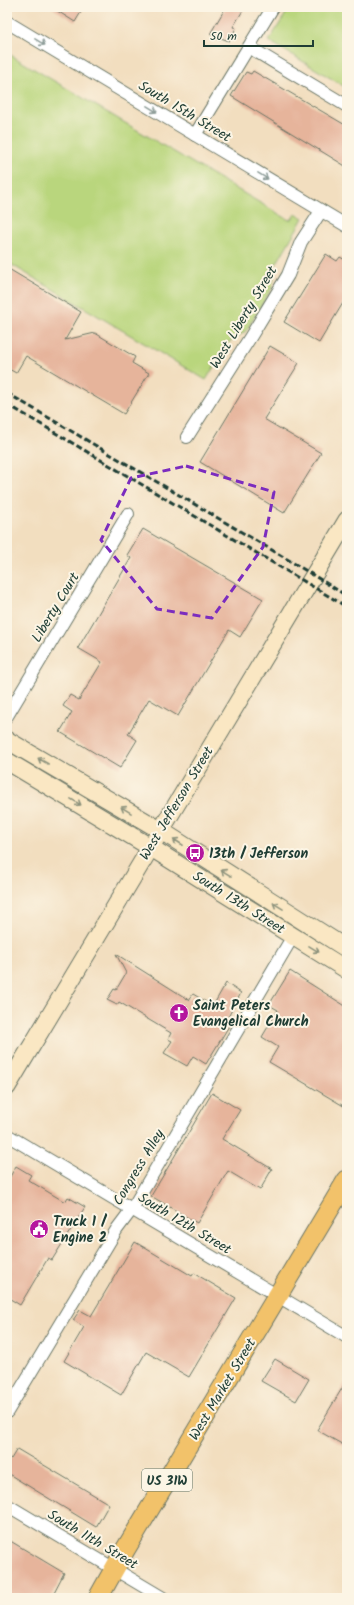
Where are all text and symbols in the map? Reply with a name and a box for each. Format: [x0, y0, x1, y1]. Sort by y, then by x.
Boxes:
scale bar [204, 22, 313, 48]
text: 50 m [210, 27, 237, 46]
one-way arrow [34, 39, 46, 47]
street label: South 15th Street [134, 75, 236, 149]
one-way arrow [146, 106, 158, 114]
one-way arrow [257, 173, 269, 181]
street label: West Liberty Street [204, 261, 284, 373]
street label: Liberty Court [26, 568, 86, 647]
street label: West Jefferson Street [134, 742, 220, 865]
one-way arrow [37, 757, 49, 765]
one-way arrow [70, 799, 82, 807]
one-way arrow [120, 806, 132, 814]
one-way arrow [172, 838, 183, 846]
bus stop icon: 13th / Jefferson [184, 842, 206, 864]
place label: 13th / Jefferson [209, 843, 308, 865]
street label: South 13th Street [188, 866, 290, 940]
one-way arrow [220, 868, 232, 876]
one-way arrow [272, 901, 284, 909]
one-way arrow [308, 945, 319, 953]
place label: Saint Peters Evangelical Church [193, 995, 309, 1033]
church icon: Saint Peters Evangelical Church [168, 1002, 190, 1024]
street label: Congress Alley [107, 1125, 171, 1210]
street label: South 12th Street [134, 1187, 236, 1261]
place label: Truck 1 / Engine 2 [53, 1211, 107, 1249]
public building icon: Truck 1 / Engine 2 [28, 1218, 50, 1240]
street label: West Market Street [184, 1334, 262, 1445]
road number: US 31W [142, 1469, 192, 1491]
street label: South 11th Street [43, 1504, 142, 1576]

